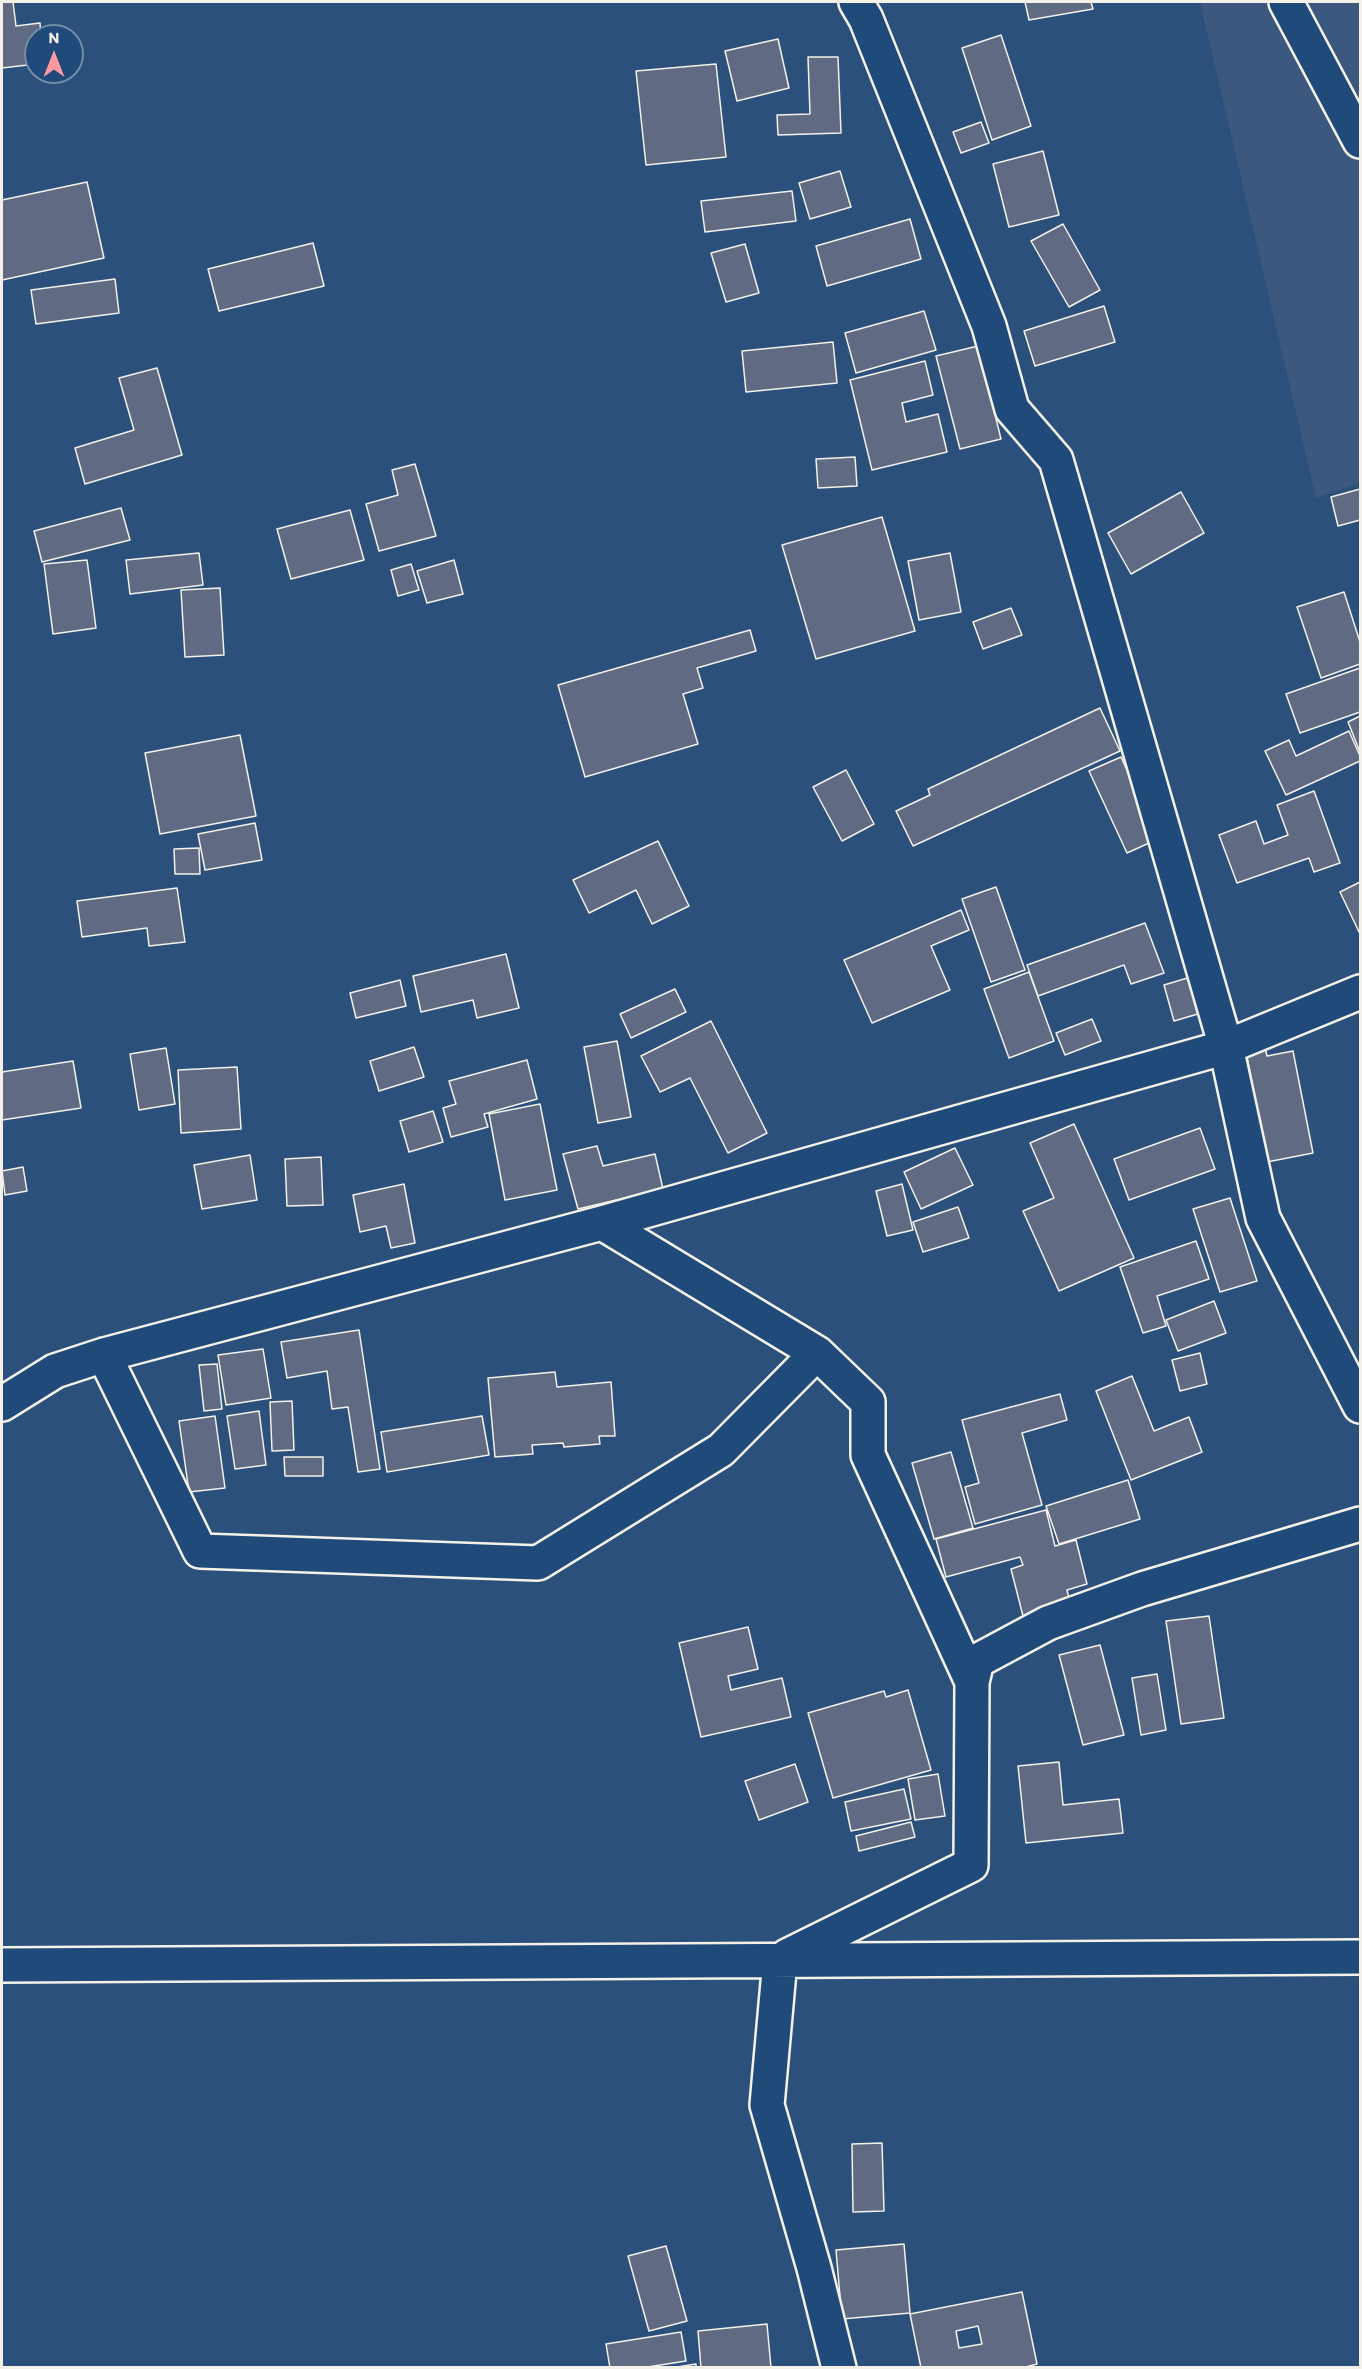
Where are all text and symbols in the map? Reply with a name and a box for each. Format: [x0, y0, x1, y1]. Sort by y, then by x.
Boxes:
north arrow [24, 24, 84, 84]
text: N [49, 28, 59, 47]

